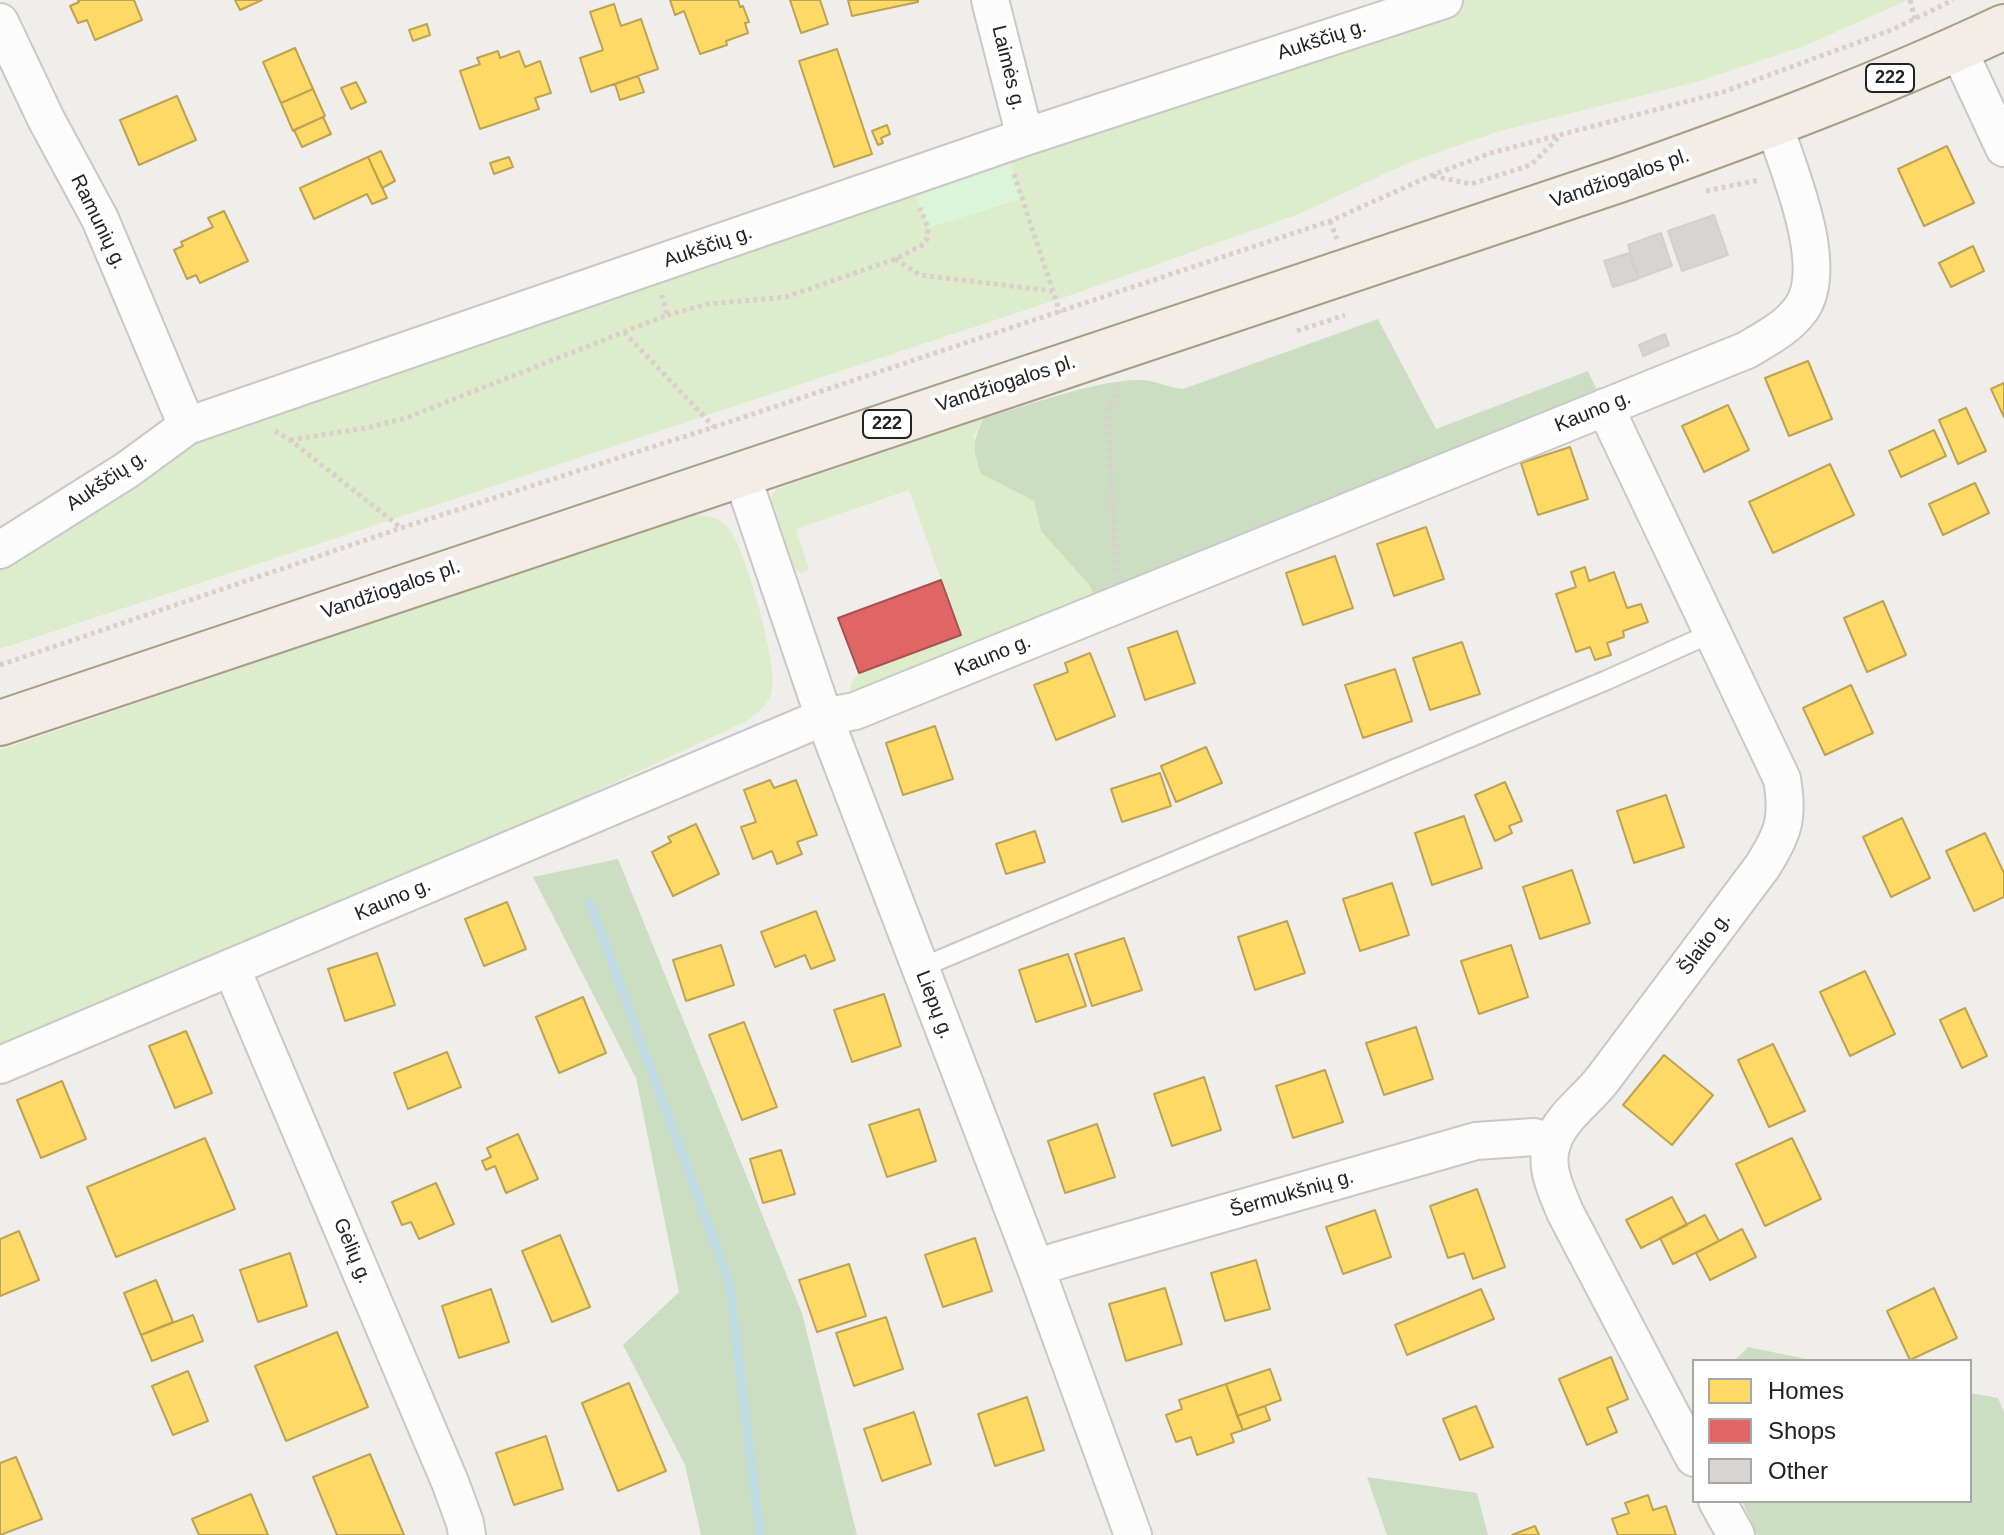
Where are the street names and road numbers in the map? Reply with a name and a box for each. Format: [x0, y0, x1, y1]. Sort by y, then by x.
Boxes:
street label: Aukščių g. [1274, 14, 1370, 66]
street label: Laimės g. [986, 23, 1030, 113]
road number: 222 [1866, 64, 1914, 92]
street label: Vandžiogalos pl. [1547, 144, 1693, 214]
street label: Ramunių g. [65, 171, 131, 273]
street label: Aukščių g. [660, 221, 756, 273]
street label: Vandžiogalos pl. [933, 350, 1079, 418]
street label: Kauno g. [1551, 386, 1635, 438]
road number: 222 [863, 410, 911, 438]
street label: Aukščių g. [62, 445, 152, 517]
street label: Vandžiogalos pl. [318, 555, 464, 625]
street label: Kauno g. [951, 630, 1035, 682]
street label: Kauno g. [351, 873, 435, 927]
street label: Šlaito g. [1674, 908, 1736, 980]
street label: Liepų g. [910, 967, 958, 1043]
street label: Šermukšnių g. [1227, 1165, 1357, 1223]
street label: Gėlių g. [327, 1215, 377, 1287]

